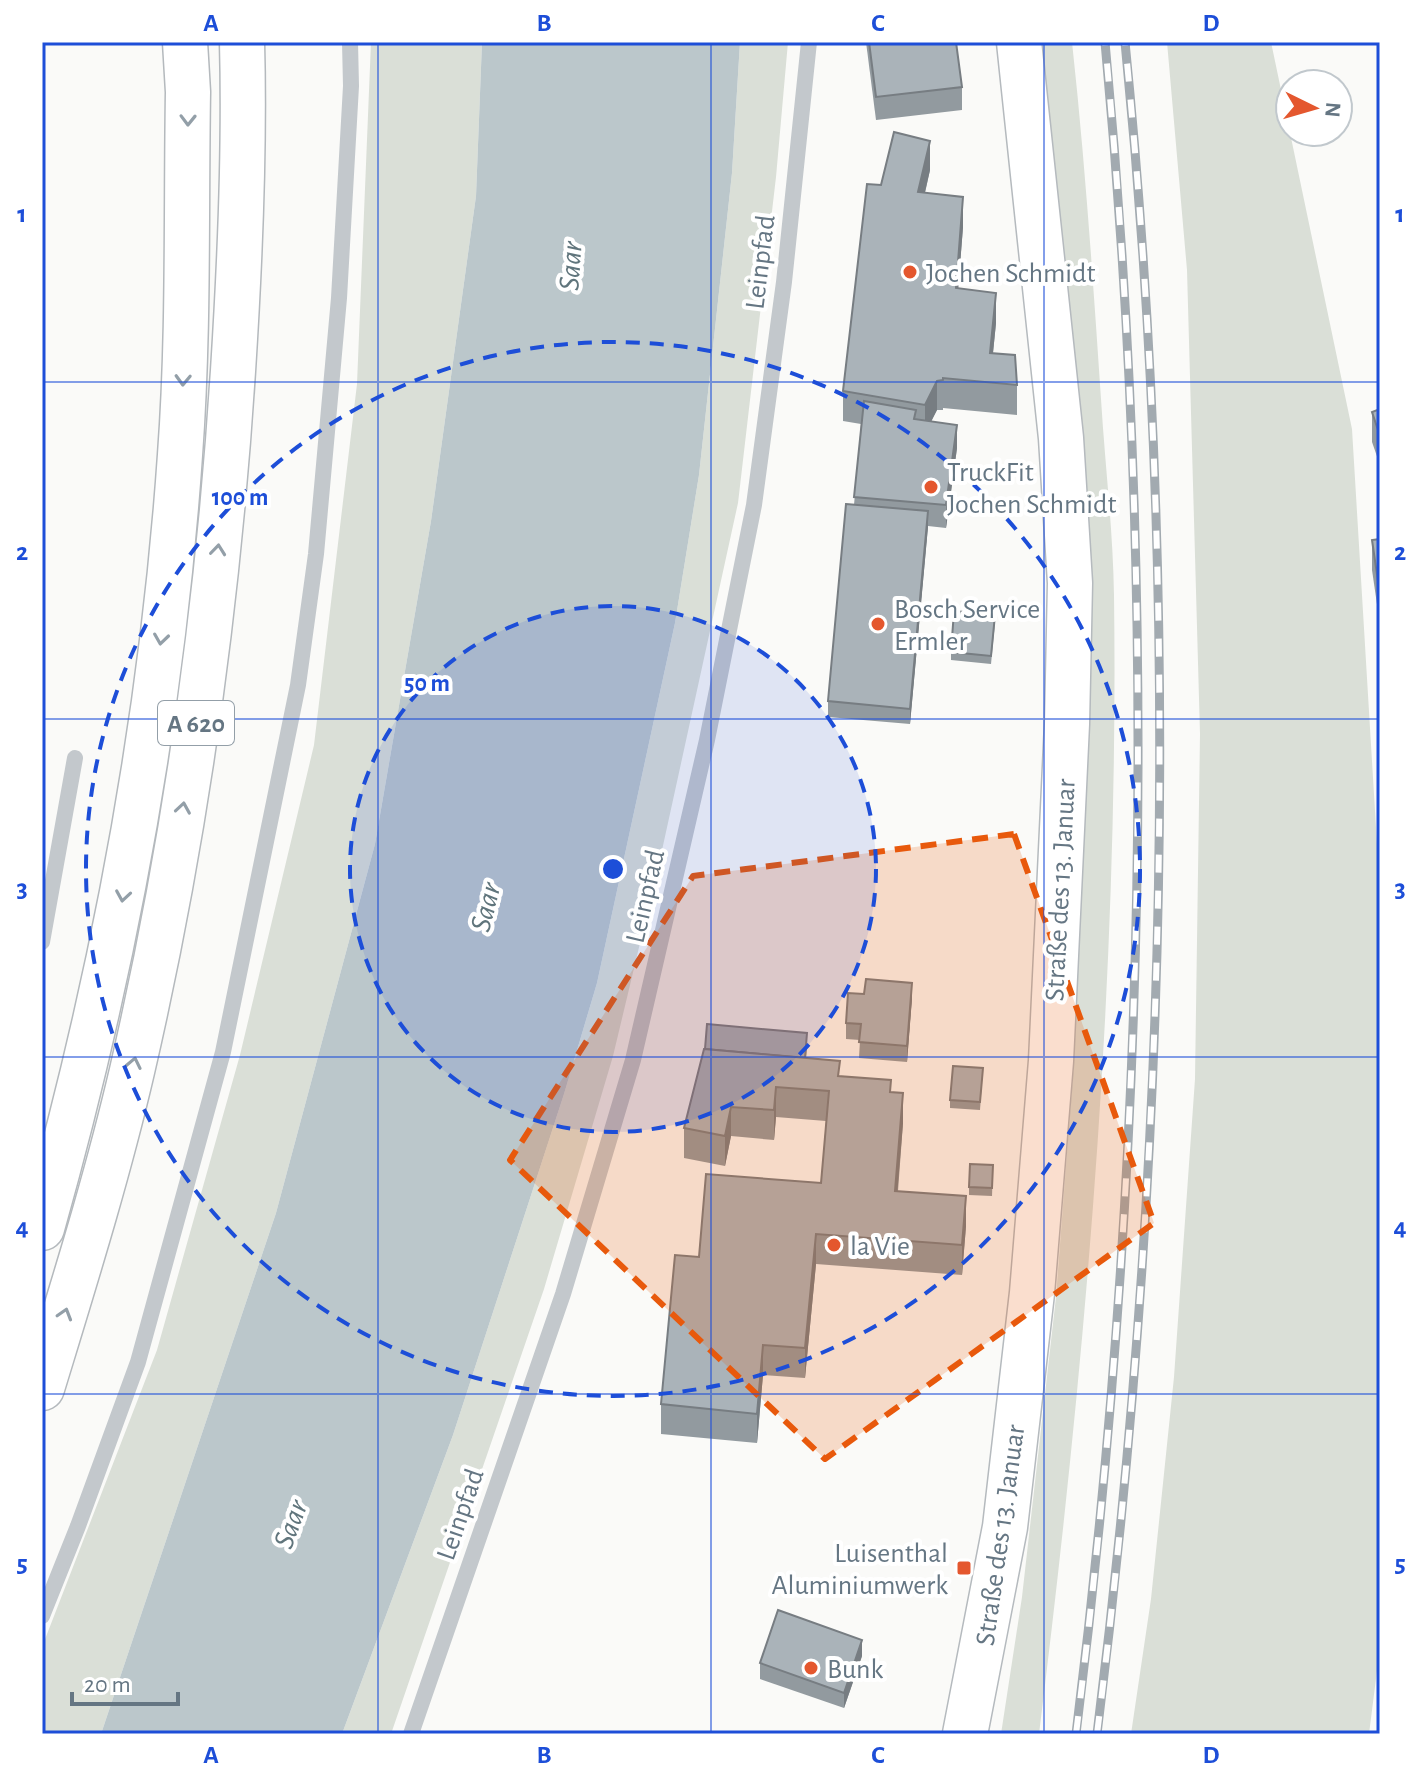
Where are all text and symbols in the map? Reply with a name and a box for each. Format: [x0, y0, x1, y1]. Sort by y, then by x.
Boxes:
text: A [203, 10, 219, 36]
text: B [536, 10, 552, 36]
text: C [871, 10, 885, 36]
text: D [1202, 10, 1220, 36]
north arrow [1274, 68, 1354, 148]
text: N [1321, 101, 1345, 118]
one-way arrow [179, 114, 196, 127]
text: 1 [17, 201, 27, 227]
text: 1 [1395, 201, 1405, 227]
street label: Leinpfad [741, 214, 781, 311]
water label: Saar [554, 239, 588, 292]
place label: Jochen Schmidt [926, 260, 1096, 288]
marker: Jochen Schmidt [901, 263, 919, 281]
one-way arrow [174, 374, 191, 387]
place label: TruckFit Jochen Schmidt [947, 459, 1117, 519]
marker: TruckFit Jochen Schmidt [922, 478, 940, 496]
text: 100 m [212, 486, 268, 510]
text: 2 [16, 539, 28, 565]
text: 2 [1394, 539, 1406, 565]
one-way arrow [209, 543, 226, 556]
place label: Bosch Service Ermler [894, 596, 1040, 656]
marker: Bosch Service Ermler [869, 615, 887, 633]
one-way arrow [153, 632, 170, 646]
text: 50 m [404, 672, 450, 696]
road number: A 620 [158, 701, 234, 745]
street label: Straße des 13. Januar [1041, 778, 1081, 1002]
one-way arrow [173, 801, 190, 814]
street label: Leinpfad [622, 847, 670, 946]
centre of rings [599, 855, 627, 883]
text: 3 [16, 876, 28, 902]
text: 3 [1394, 876, 1406, 902]
water label: Saar [465, 879, 507, 935]
one-way arrow [115, 889, 132, 903]
one-way arrow [125, 1057, 142, 1070]
text: 4 [15, 1214, 29, 1240]
text: 4 [1393, 1214, 1407, 1240]
place label: la Vie [850, 1233, 910, 1261]
marker: la Vie [825, 1236, 843, 1254]
one-way arrow [56, 1307, 72, 1321]
street label: Straße des 13. Januar [972, 1423, 1030, 1647]
street label: Leinpfad [432, 1465, 490, 1564]
water label: Saar [268, 1495, 314, 1553]
place label: Luisenthal Aluminiumwerk [771, 1540, 948, 1600]
text: 5 [16, 1551, 28, 1577]
text: 5 [1394, 1551, 1406, 1577]
marker: Luisenthal Aluminiumwerk [955, 1559, 973, 1577]
scale bar [72, 1656, 178, 1706]
place label: Bunk [827, 1656, 883, 1684]
marker: Bunk [802, 1659, 820, 1677]
text: 20 m [84, 1673, 131, 1697]
text: A [203, 1742, 219, 1768]
text: B [536, 1742, 552, 1768]
text: C [871, 1742, 885, 1768]
text: D [1202, 1742, 1220, 1768]

